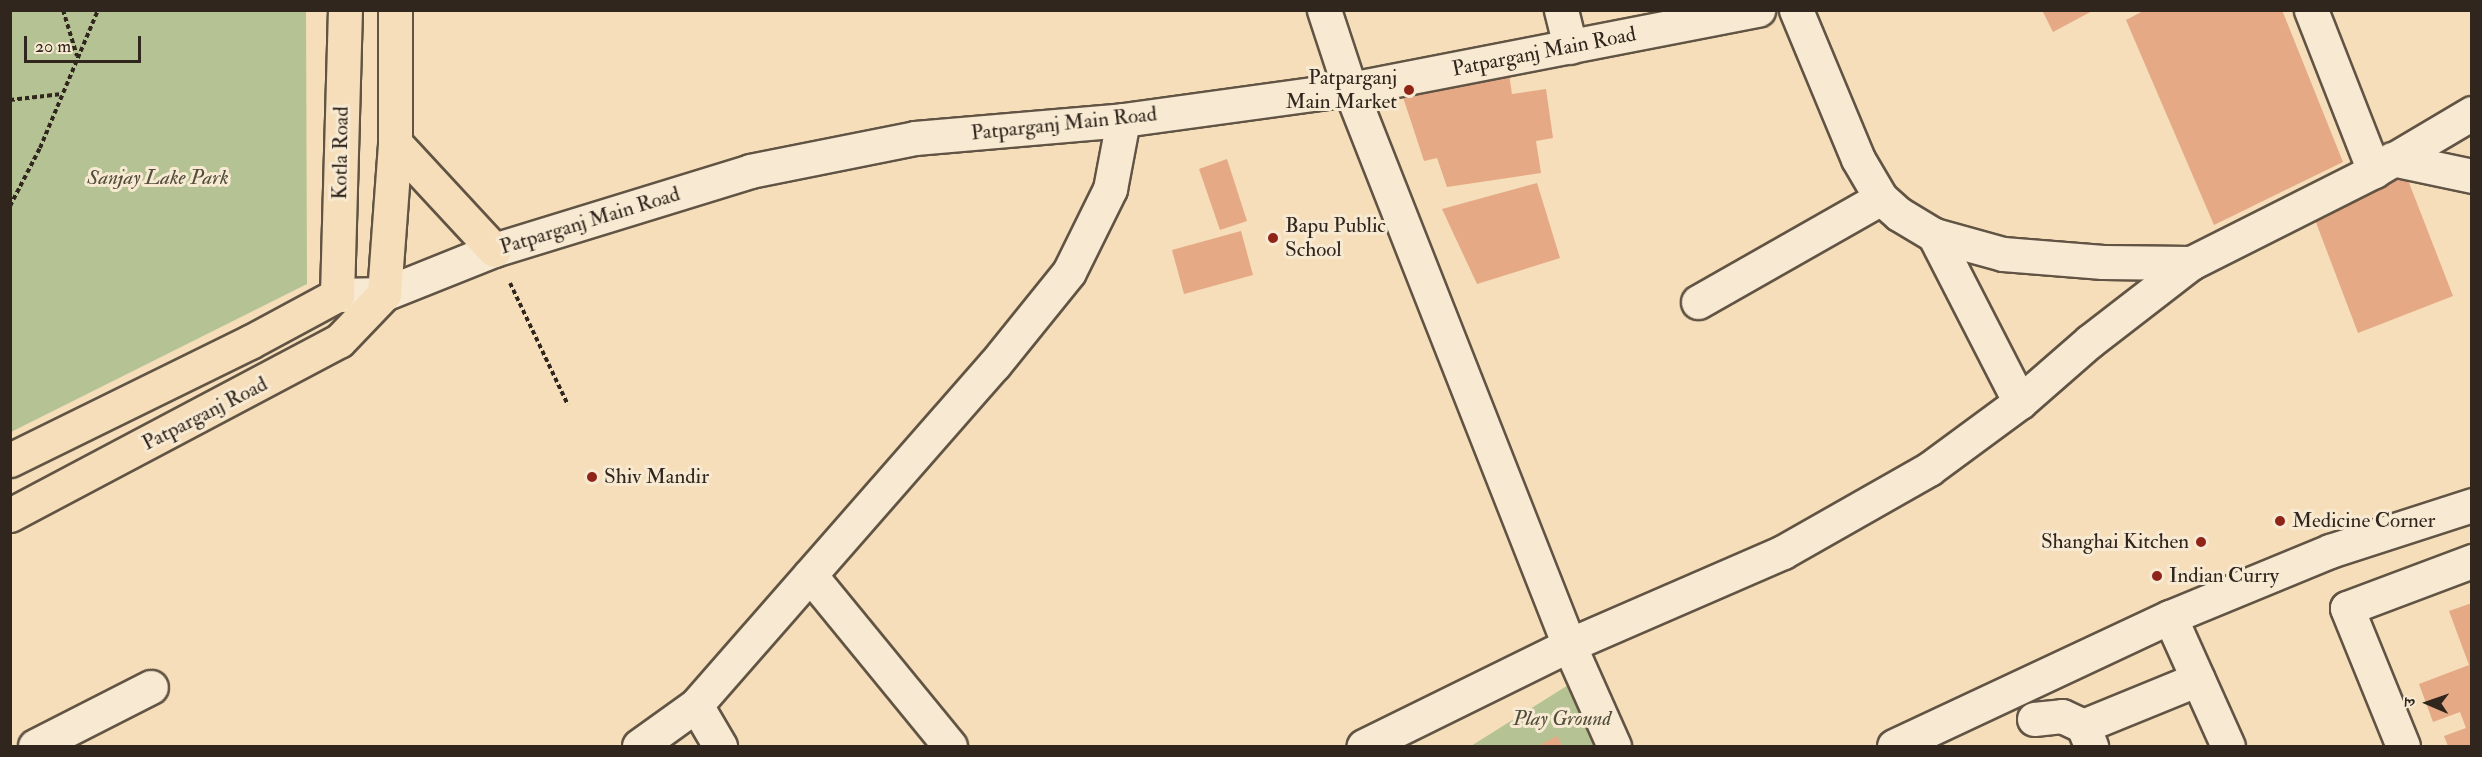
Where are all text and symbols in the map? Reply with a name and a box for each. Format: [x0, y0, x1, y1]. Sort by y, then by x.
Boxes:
street label: Patparganj Main Road [1450, 22, 1638, 82]
scale bar [27, 24, 144, 62]
text: 20 m [35, 35, 71, 58]
place label: Patparganj Main Market [1285, 65, 1397, 115]
marker: Patparganj Main Market [1402, 83, 1416, 97]
street label: Patparganj Main Road [970, 102, 1158, 146]
street label: Kotla Road [328, 106, 354, 200]
park label: Sanjay Lake Park [87, 165, 229, 191]
street label: Patparganj Main Road [497, 182, 683, 260]
place label: Bapu Public School [1285, 213, 1386, 263]
marker: Bapu Public School [1266, 231, 1280, 245]
street label: Patparganj Road [138, 372, 272, 456]
place label: Shiv Mandir [604, 464, 709, 490]
marker: Shiv Mandir [585, 470, 599, 484]
place label: Medicine Corner [2292, 508, 2435, 534]
marker: Medicine Corner [2273, 514, 2287, 528]
place label: Shanghai Kitchen [2041, 529, 2189, 555]
marker: Shanghai Kitchen [2194, 535, 2208, 549]
place label: Indian Curry [2169, 563, 2279, 589]
marker: Indian Curry [2150, 569, 2164, 583]
north arrow [2398, 673, 2458, 733]
text: उ [2400, 698, 2420, 707]
park label: Play Ground [1513, 706, 1611, 732]

